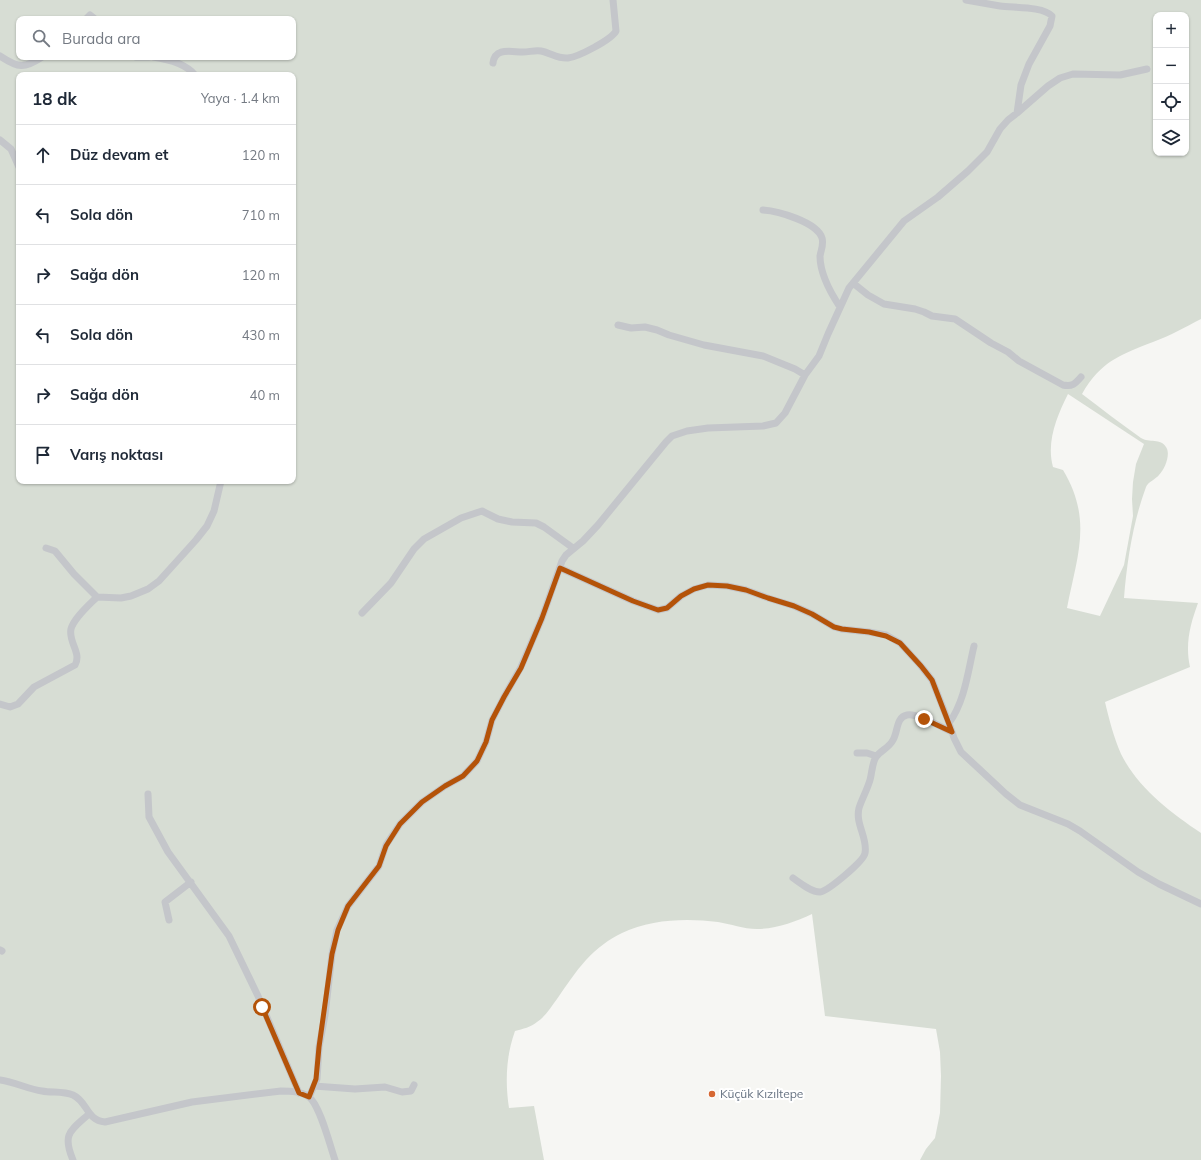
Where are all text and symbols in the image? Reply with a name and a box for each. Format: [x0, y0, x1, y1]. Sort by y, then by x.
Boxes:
map controls [1153, 12, 1189, 156]
button: + [1153, 12, 1189, 48]
search box [16, 16, 296, 60]
icon: search [30, 27, 52, 49]
text: Burada ara [62, 29, 141, 48]
button: − [1153, 48, 1189, 84]
button: locate [1153, 84, 1189, 120]
text: 18 dk [32, 88, 77, 109]
text: Yaya · 1.4 km [201, 90, 280, 106]
button: layers [1153, 120, 1189, 156]
icon: ahead [32, 144, 54, 166]
text: Düz devam et [70, 145, 169, 164]
text: 120 m [242, 147, 280, 163]
icon: left [32, 204, 54, 226]
text: Sola dön [70, 205, 133, 224]
text: 710 m [242, 207, 280, 223]
icon: right [32, 264, 54, 286]
text: Sağa dön [70, 265, 139, 284]
text: 120 m [242, 267, 280, 283]
icon: left [32, 324, 54, 346]
text: Sola dön [70, 325, 133, 344]
text: 430 m [242, 327, 280, 343]
icon: right [32, 384, 54, 406]
text: Sağa dön [70, 385, 139, 404]
text: 40 m [250, 387, 280, 403]
icon: arrive [32, 444, 54, 466]
text: Varış noktası [70, 445, 163, 464]
route end [915, 710, 933, 728]
route start [253, 998, 271, 1016]
place label: Küçük Kızıltepe [720, 1086, 803, 1101]
marker: Küçük Kızıltepe [707, 1089, 717, 1099]

